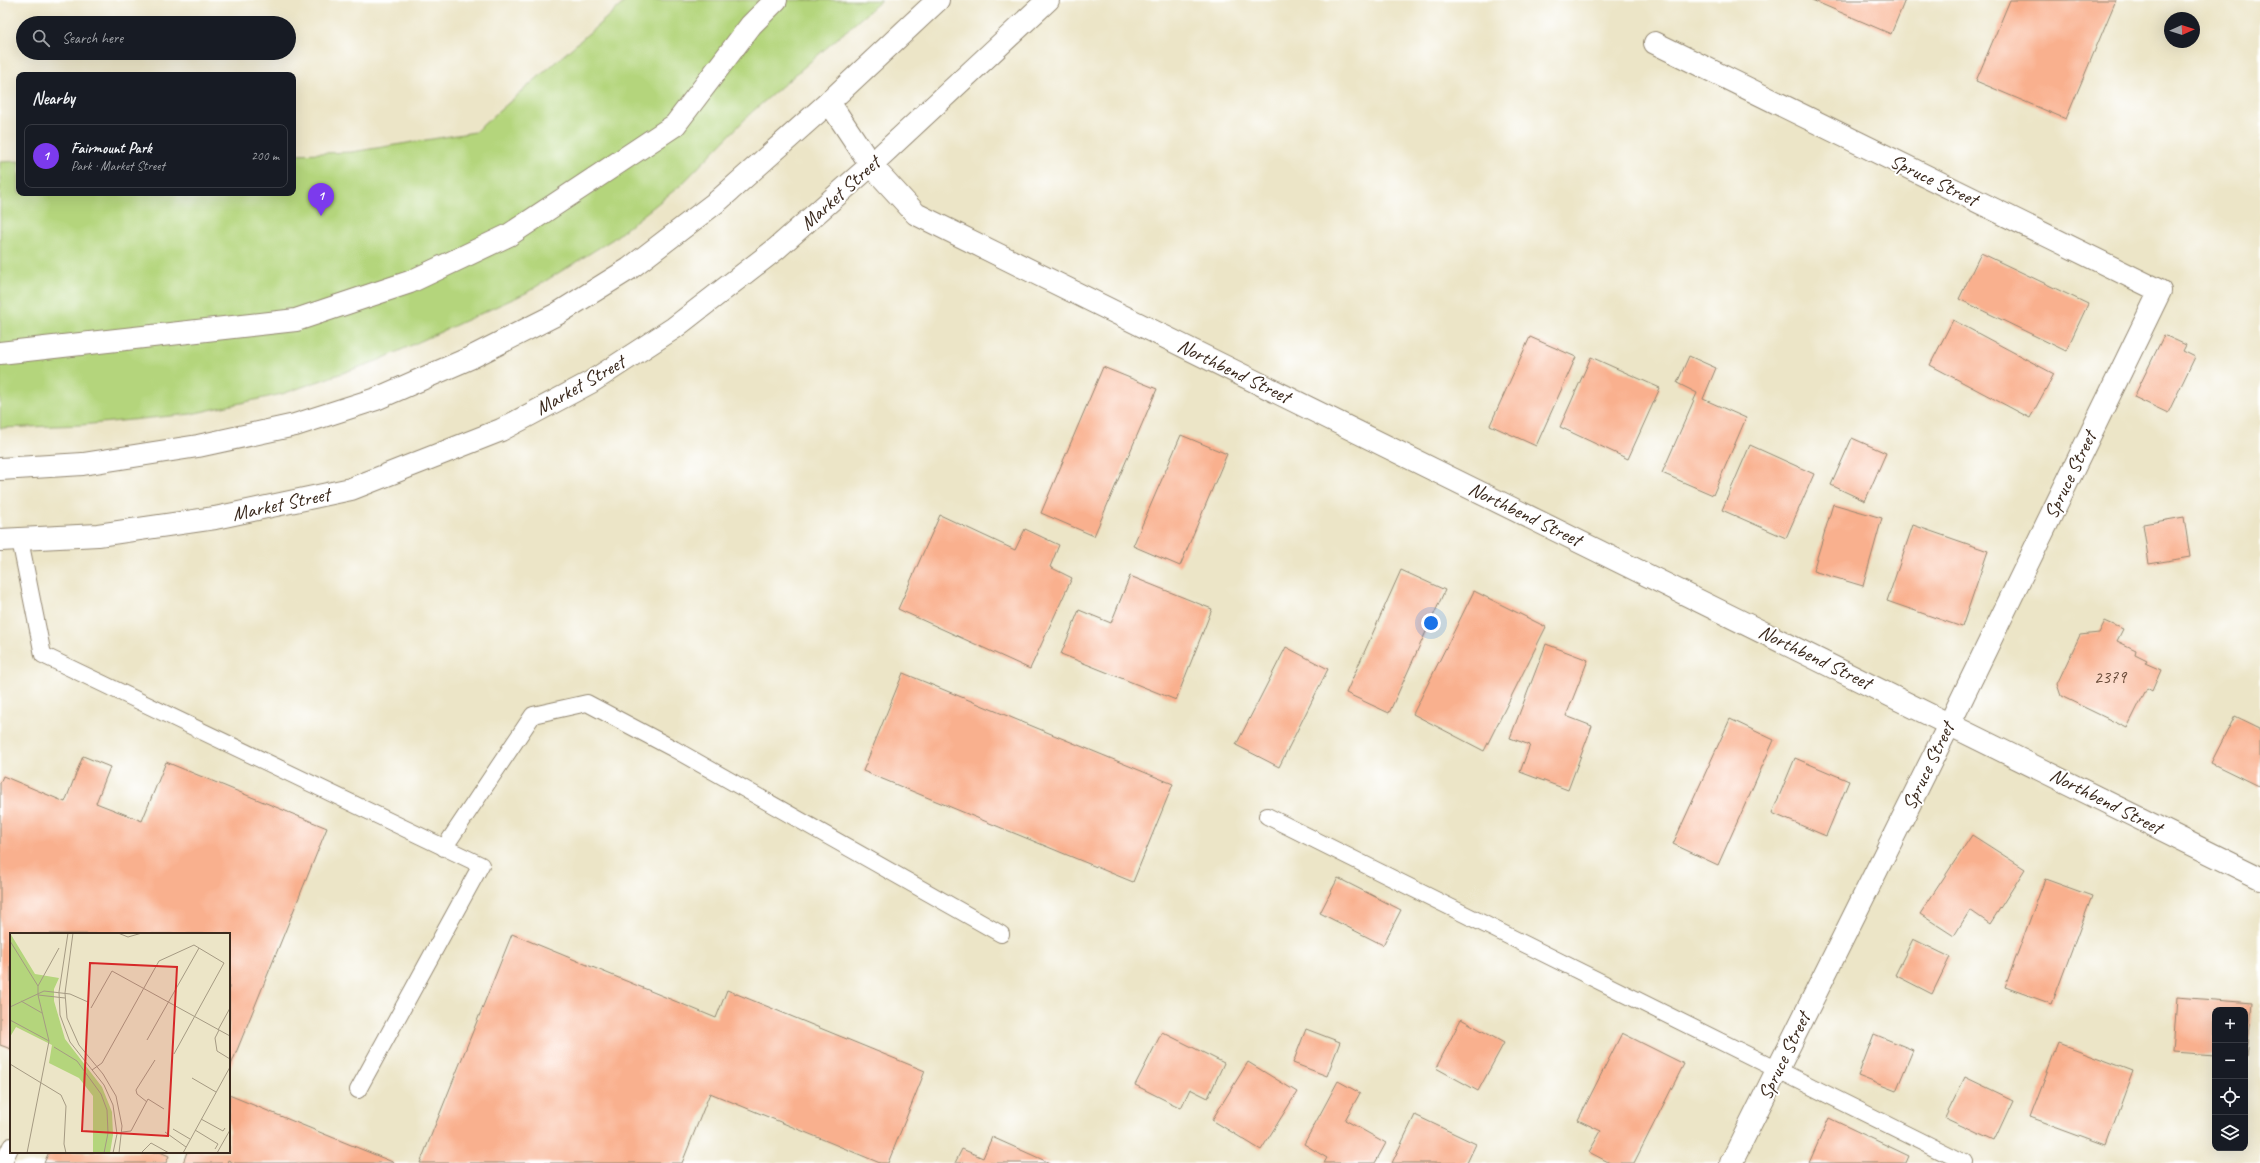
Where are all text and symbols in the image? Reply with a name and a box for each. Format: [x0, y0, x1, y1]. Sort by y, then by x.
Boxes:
north arrow [2164, 12, 2200, 48]
search box [16, 16, 296, 60]
icon: search [30, 27, 52, 49]
text: Search here [62, 29, 123, 48]
text: Nearby [32, 88, 75, 109]
text: Fairmount Park [71, 139, 152, 158]
text: 1 [43, 148, 49, 164]
text: 200 m [251, 148, 279, 164]
street label: Market Street [795, 148, 888, 235]
street label: Spruce Street [1886, 148, 1985, 213]
text: Park · Market Street [71, 158, 165, 174]
pin: 1 [308, 183, 334, 216]
street label: Northbend Street [1174, 333, 1298, 411]
street label: Market Street [531, 348, 632, 421]
street label: Spruce Street [2038, 424, 2103, 523]
street label: Northbend Street [1465, 476, 1589, 554]
street label: Market Street [230, 481, 335, 527]
your location [1421, 613, 1441, 633]
street label: Northbend Street [1755, 619, 1879, 697]
house number: 2379 [2094, 666, 2128, 688]
street label: Spruce Street [1896, 715, 1961, 814]
street label: Northbend Street [2046, 762, 2169, 841]
inset map [10, 933, 230, 1153]
street label: Spruce Street [1752, 1005, 1817, 1104]
map controls [2212, 1007, 2248, 1151]
button: + [2212, 1007, 2248, 1043]
button: − [2212, 1043, 2248, 1079]
button: locate [2212, 1079, 2248, 1115]
button: layers [2212, 1115, 2248, 1151]

